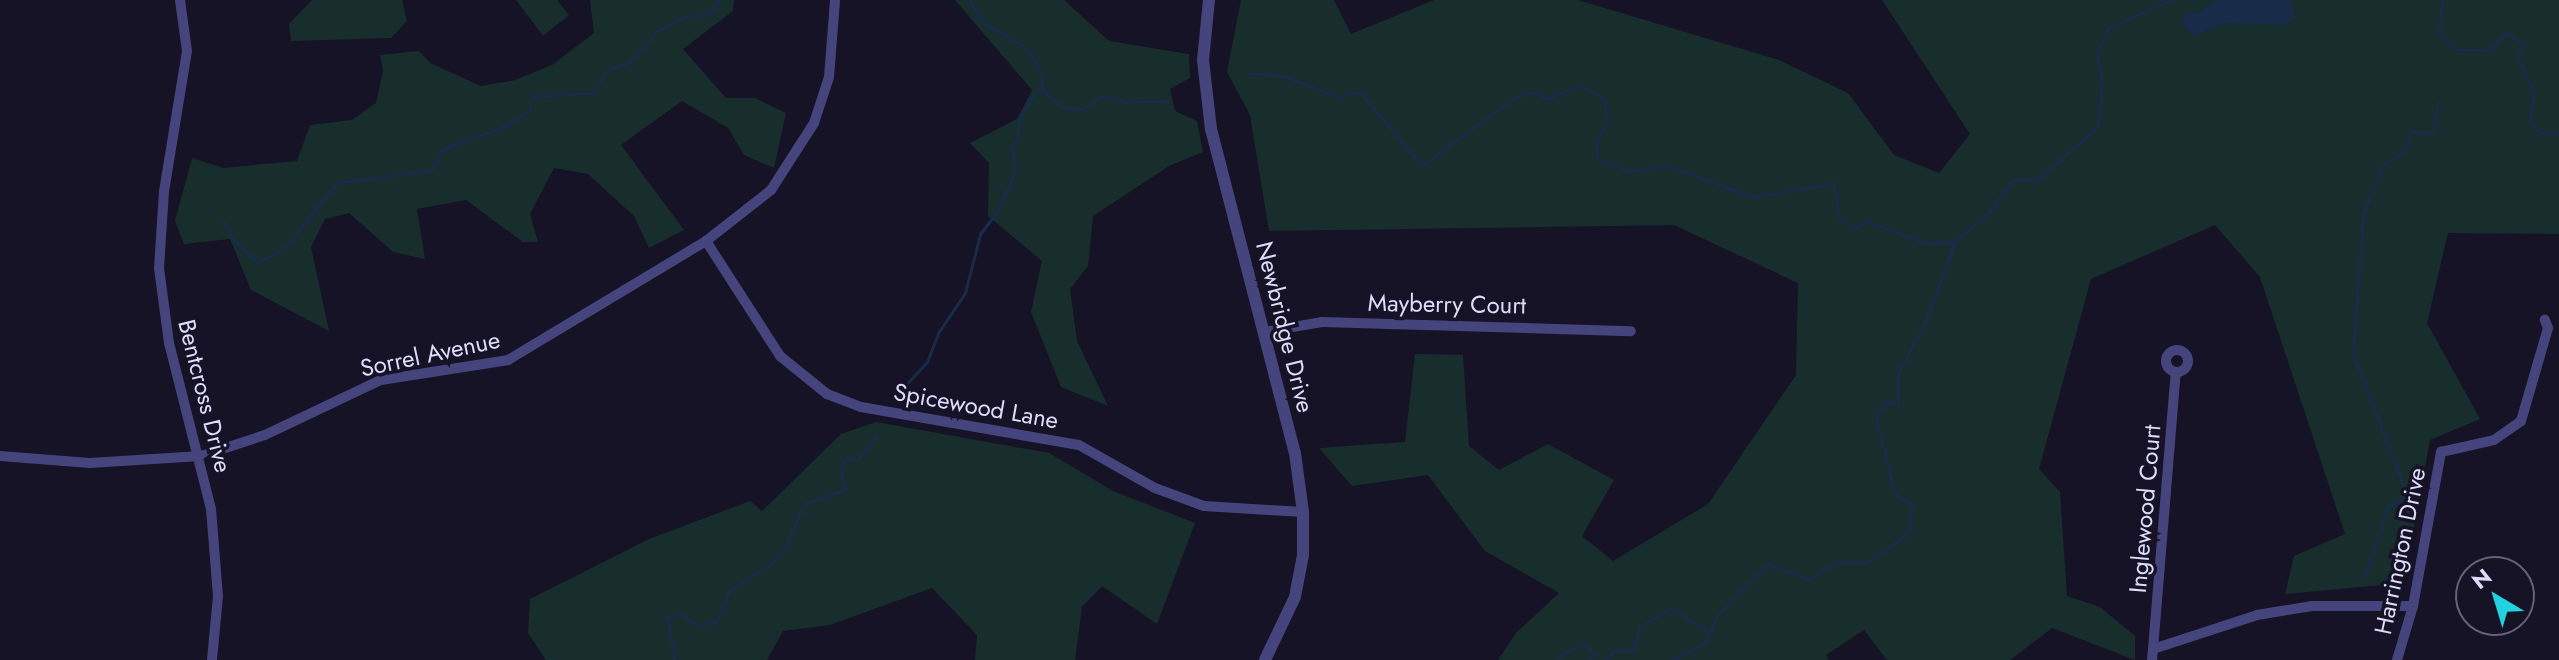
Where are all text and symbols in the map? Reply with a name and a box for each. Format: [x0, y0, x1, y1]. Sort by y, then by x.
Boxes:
street label: Newbridge Drive [1250, 238, 1320, 416]
street label: Mayberry Court [1367, 288, 1527, 320]
street label: Bentcross Drive [172, 317, 238, 475]
street label: Sorrel Avenue [357, 325, 503, 383]
street label: Spicewood Lane [891, 377, 1061, 435]
street label: Inglewood Court [2123, 424, 2167, 594]
street label: Harrington Drive [2368, 465, 2432, 637]
north arrow [2455, 556, 2535, 636]
text: N [2465, 561, 2498, 597]

